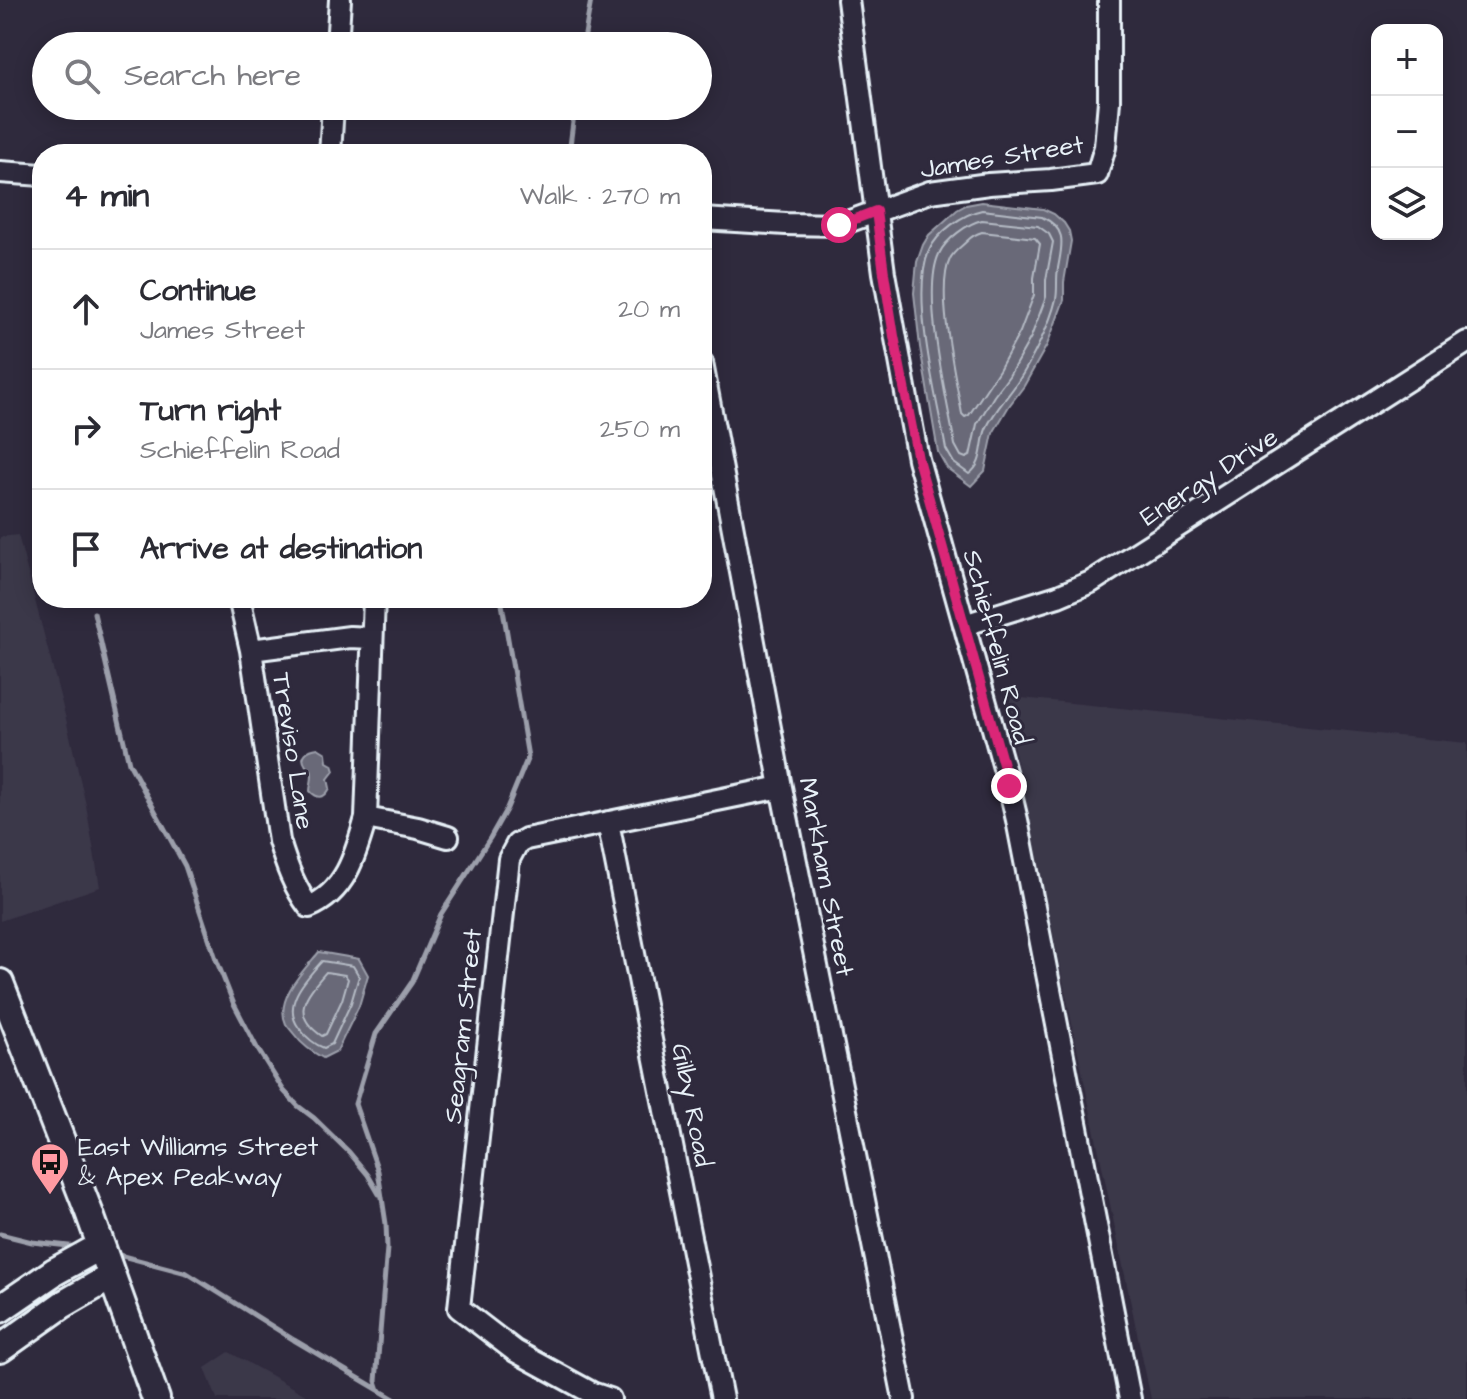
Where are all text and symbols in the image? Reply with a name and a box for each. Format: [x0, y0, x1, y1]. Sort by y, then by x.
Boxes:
map controls [1371, 24, 1443, 240]
button: + [1371, 24, 1443, 96]
search box [32, 32, 712, 120]
icon: search [60, 54, 104, 98]
text: Search here [124, 55, 301, 97]
button: − [1371, 96, 1443, 168]
street label: James Street [918, 126, 1087, 188]
button: layers [1371, 168, 1443, 240]
text: 4 min [64, 172, 149, 220]
text: Walk · 270 m [520, 178, 680, 214]
route start [821, 207, 857, 243]
text: Continue [140, 270, 256, 312]
icon: ahead [64, 287, 108, 331]
text: 20 m [618, 291, 680, 327]
text: James Street [140, 312, 305, 348]
text: Turn right [140, 390, 281, 432]
icon: right [64, 407, 108, 451]
text: 250 m [600, 411, 680, 447]
street label: Energy Drive [1133, 419, 1286, 537]
text: Schieffelin Road [140, 432, 340, 468]
icon: arrive [64, 527, 108, 571]
text: Arrive at destination [140, 528, 422, 570]
street label: Schieffelin Road [954, 546, 1040, 748]
street label: Treviso Lane [263, 670, 323, 832]
route end [991, 768, 1027, 804]
street label: Markham Street [789, 774, 863, 980]
street label: Seagram Street [435, 926, 493, 1125]
street label: Gilby Road [660, 1040, 722, 1170]
place label: East Williams Street & Apex Peakway [78, 1129, 319, 1197]
bus stop icon: East Williams Street & Apex Peakway [29, 1141, 71, 1196]

